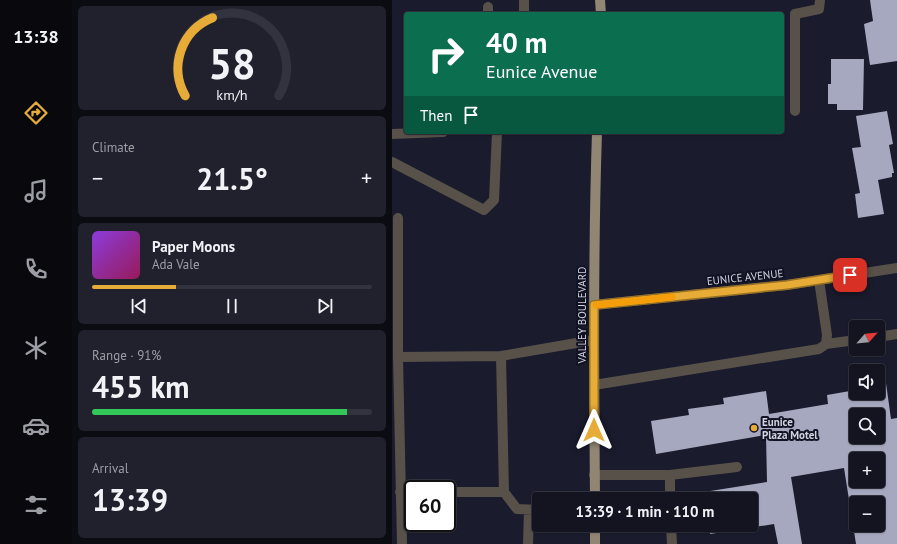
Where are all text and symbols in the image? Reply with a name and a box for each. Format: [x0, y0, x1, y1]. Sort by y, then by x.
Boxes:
text: 40 m [486, 24, 547, 61]
text: 13:38 [13, 25, 59, 48]
icon: right [420, 28, 472, 80]
text: 58 [208, 37, 256, 90]
text: Eunice Avenue [486, 60, 597, 83]
text: km/h [216, 85, 248, 104]
icon: directions [22, 99, 50, 127]
icon: arrive [460, 104, 482, 126]
text: Then [420, 106, 452, 125]
text: Climate [92, 139, 135, 156]
text: 21.5° [196, 159, 268, 198]
text: − [92, 164, 103, 192]
text: + [361, 164, 372, 192]
icon: music [22, 177, 50, 205]
text: Paper Moons [152, 237, 235, 256]
icon: phone [22, 255, 50, 283]
text: Ada Vale [152, 256, 200, 273]
pin [833, 258, 867, 292]
icon: arrive [839, 264, 861, 286]
street label: EUNICE AVENUE [706, 266, 784, 288]
street label: VALLEY BOULEVARD [575, 267, 589, 364]
icon: previous [128, 295, 150, 317]
icon: pause [221, 295, 243, 317]
icon: next [314, 295, 336, 317]
north arrow [849, 320, 885, 356]
map controls [849, 320, 885, 532]
icon: climate [22, 334, 50, 362]
text: Range · 91% [92, 347, 161, 364]
button: sound [849, 364, 885, 400]
text: 455 km [92, 367, 190, 406]
button: search [849, 408, 885, 444]
position arrow [573, 409, 615, 451]
icon: car [22, 412, 50, 440]
place label: Eunice Plaza Motel [762, 415, 818, 442]
marker: Eunice Plaza Motel [749, 423, 759, 433]
button: + [849, 452, 885, 488]
text: Arrival [92, 460, 128, 477]
text: 13:39 [92, 480, 168, 519]
speed limit sign: 60 [404, 480, 456, 532]
icon: filters [22, 491, 50, 519]
button: − [849, 496, 885, 532]
text: 13:39 · 1 min · 110 m [576, 502, 714, 521]

